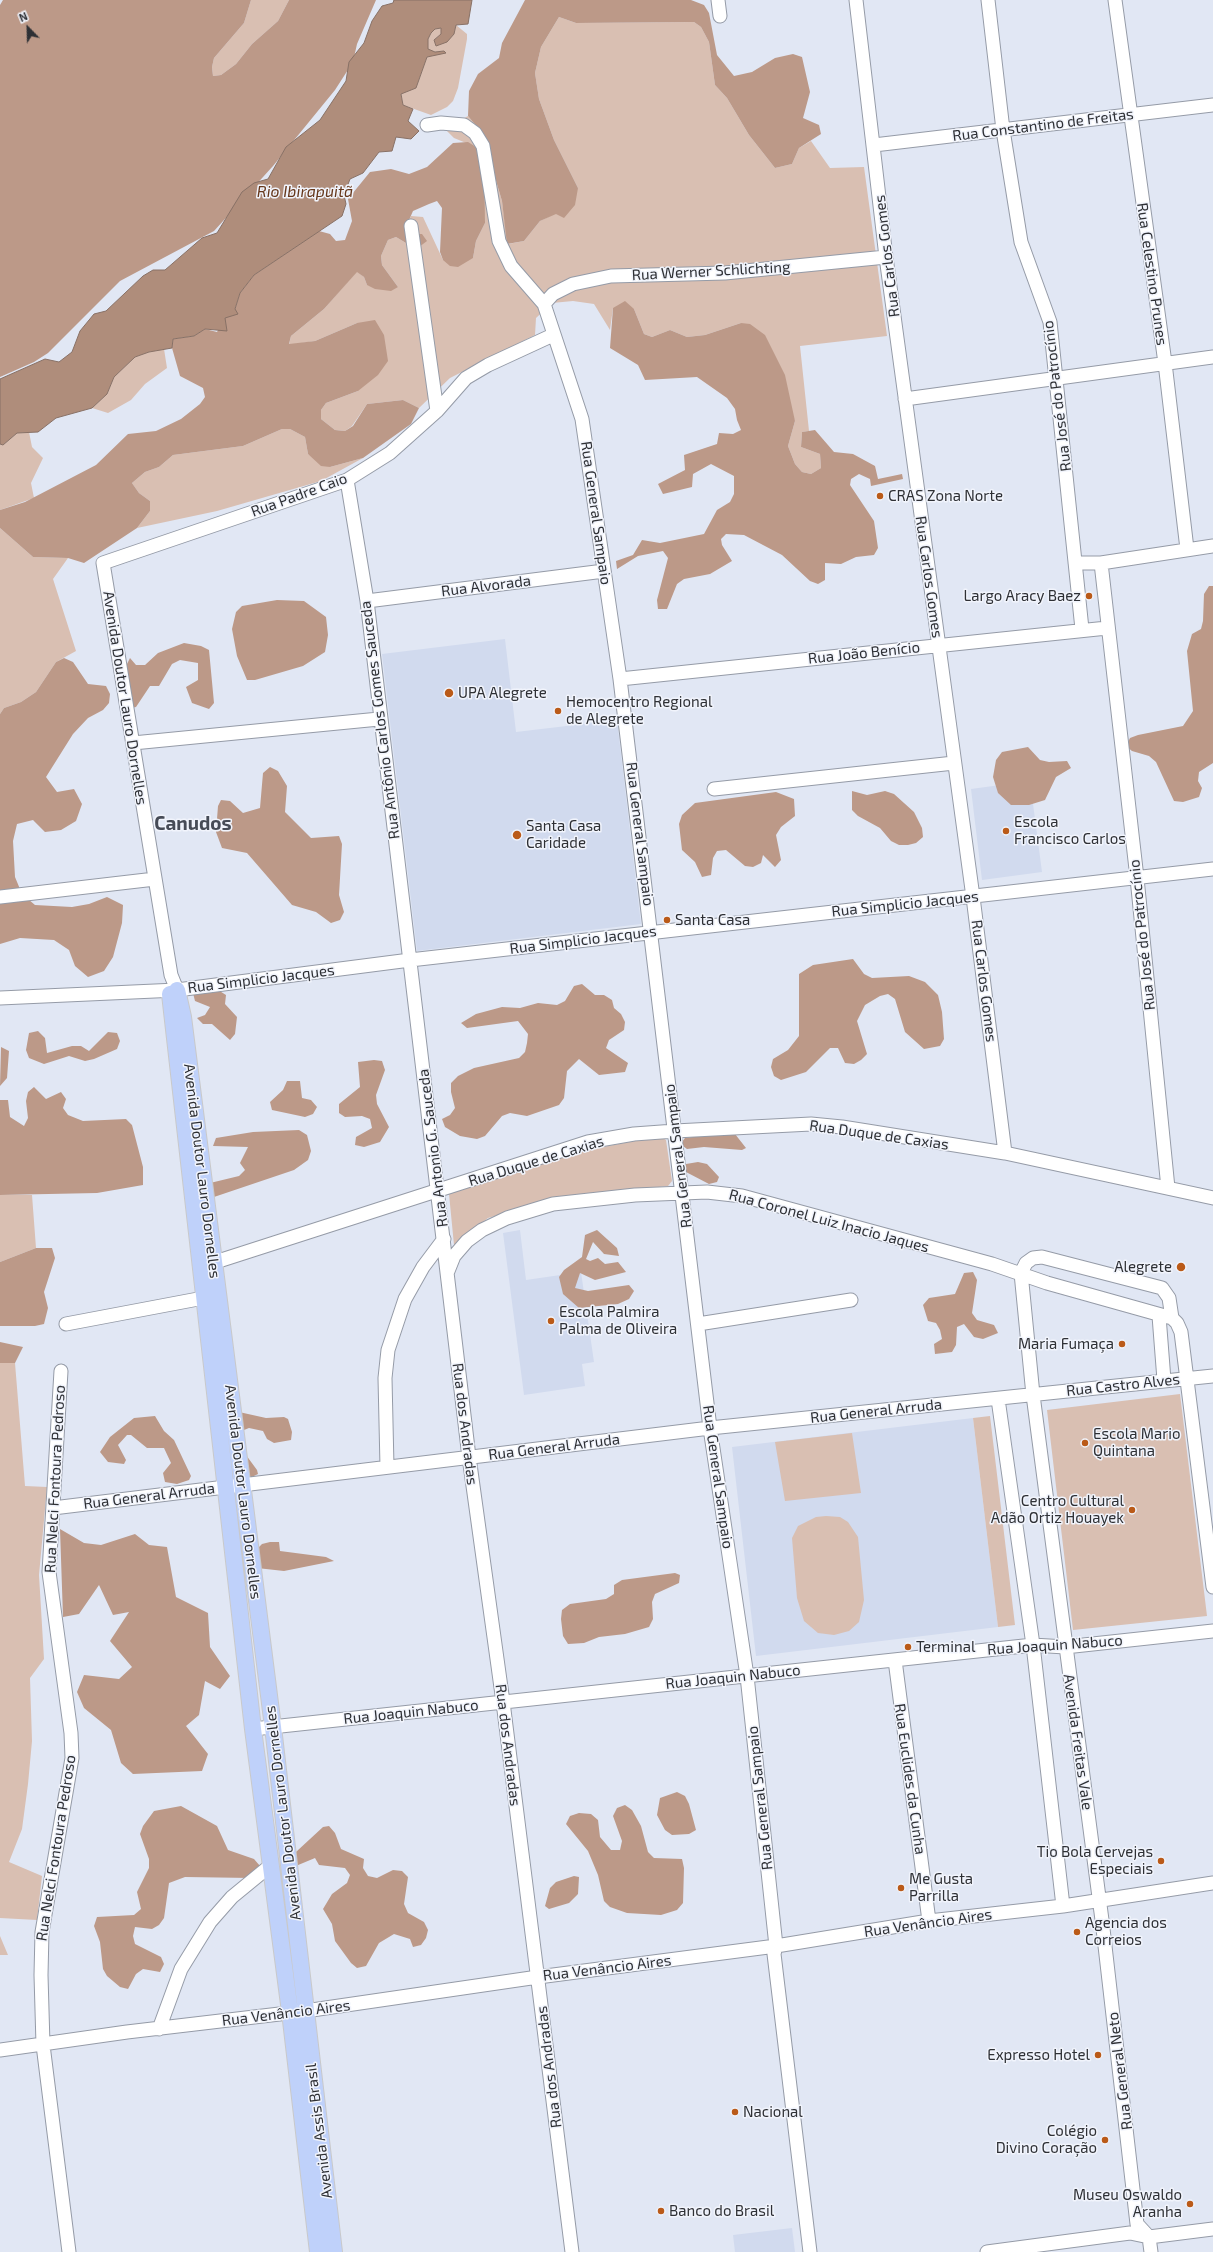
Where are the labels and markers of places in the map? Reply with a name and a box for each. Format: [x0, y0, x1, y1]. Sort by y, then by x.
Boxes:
place label: CRAS Zona Norte [888, 487, 1003, 505]
marker: CRAS Zona Norte [875, 491, 885, 501]
place label: Largo Aracy Baez [963, 587, 1081, 605]
marker: Largo Aracy Baez [1084, 591, 1094, 601]
place label: UPA Alegrete [458, 684, 547, 702]
marker: UPA Alegrete [443, 687, 455, 699]
place label: Hemocentro Regional de Alegrete [566, 693, 712, 728]
marker: Hemocentro Regional de Alegrete [553, 706, 563, 716]
place label: Escola Francisco Carlos [1014, 813, 1126, 848]
place label: Santa Casa Caridade [526, 817, 601, 852]
marker: Escola Francisco Carlos [1001, 826, 1011, 836]
marker: Santa Casa Caridade [511, 829, 523, 841]
place label: Santa Casa [675, 911, 750, 929]
marker: Santa Casa [662, 915, 672, 925]
place label: Alegrete [1114, 1258, 1172, 1276]
marker: Alegrete [1175, 1261, 1187, 1273]
place label: Escola Palmira Palma de Oliveira [559, 1303, 677, 1338]
marker: Escola Palmira Palma de Oliveira [546, 1316, 556, 1326]
place label: Maria Fumaça [1018, 1335, 1114, 1353]
marker: Maria Fumaça [1117, 1339, 1127, 1349]
place label: Escola Mario Quintana [1093, 1425, 1180, 1460]
marker: Escola Mario Quintana [1080, 1438, 1090, 1448]
place label: Centro Cultural Adão Ortiz Houayek [991, 1492, 1124, 1527]
marker: Centro Cultural Adão Ortiz Houayek [1127, 1505, 1137, 1515]
place label: Terminal [916, 1638, 975, 1656]
marker: Terminal [903, 1642, 913, 1652]
place label: Tio Bola Cervejas Especiais [1037, 1843, 1153, 1878]
marker: Tio Bola Cervejas Especiais [1156, 1856, 1166, 1866]
place label: Me Gusta Parrilla [909, 1870, 973, 1905]
marker: Me Gusta Parrilla [896, 1883, 906, 1893]
place label: Agencia dos Correios [1085, 1914, 1167, 1949]
marker: Agencia dos Correios [1072, 1927, 1082, 1937]
place label: Expresso Hotel [987, 2046, 1090, 2064]
marker: Expresso Hotel [1093, 2050, 1103, 2060]
place label: Nacional [743, 2103, 803, 2121]
marker: Nacional [730, 2107, 740, 2117]
place label: Colégio Divino Coração [996, 2122, 1097, 2157]
marker: Colégio Divino Coração [1100, 2135, 1110, 2145]
place label: Museu Oswaldo Aranha [1073, 2186, 1182, 2221]
marker: Museu Oswaldo Aranha [1185, 2199, 1195, 2209]
place label: Banco do Brasil [669, 2202, 774, 2220]
marker: Banco do Brasil [656, 2206, 666, 2216]

